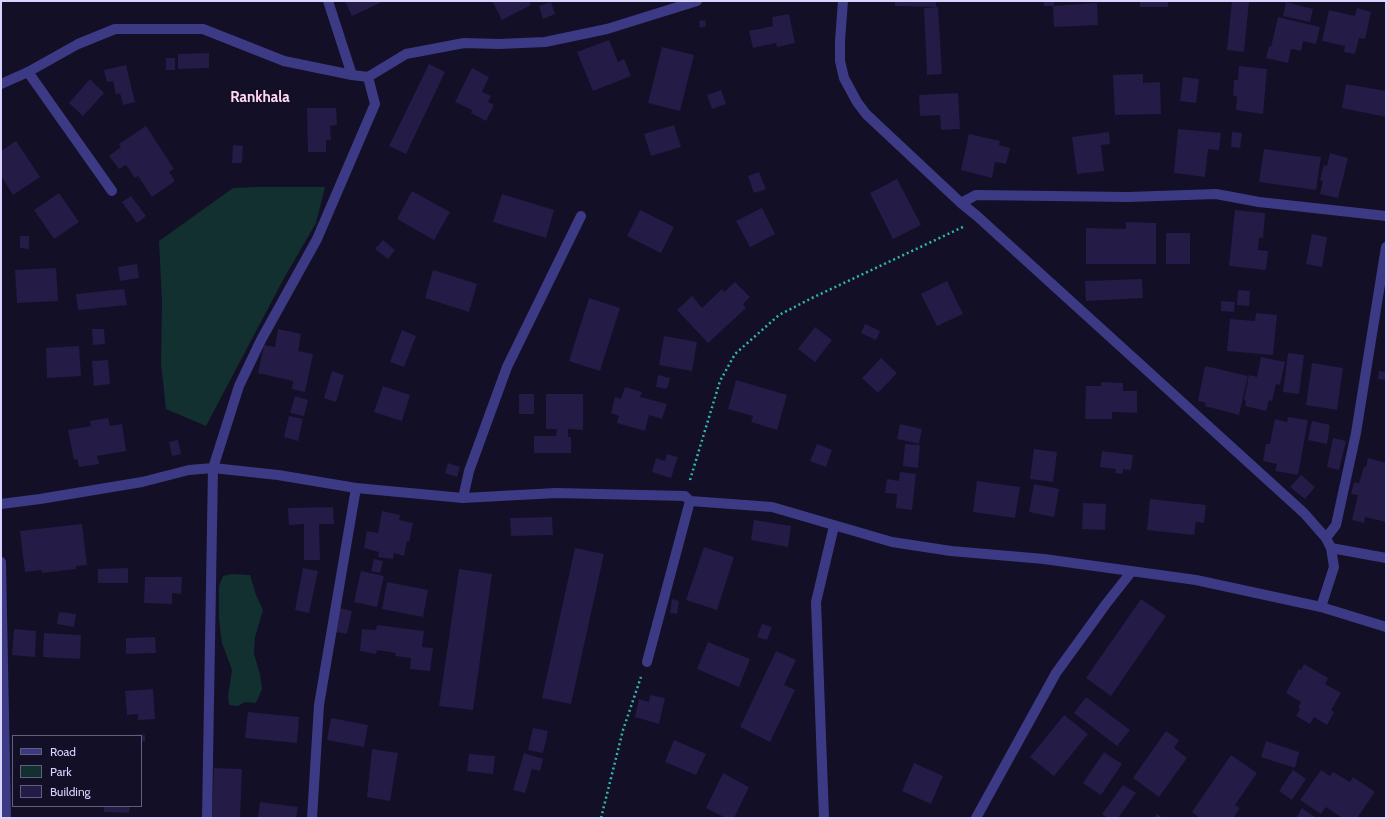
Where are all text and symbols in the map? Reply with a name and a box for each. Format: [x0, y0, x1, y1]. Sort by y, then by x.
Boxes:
district label: Rankhala [230, 89, 290, 107]
legend [12, 735, 142, 807]
text: Road [50, 744, 76, 759]
text: Park [50, 764, 72, 779]
text: Building [50, 784, 91, 799]

